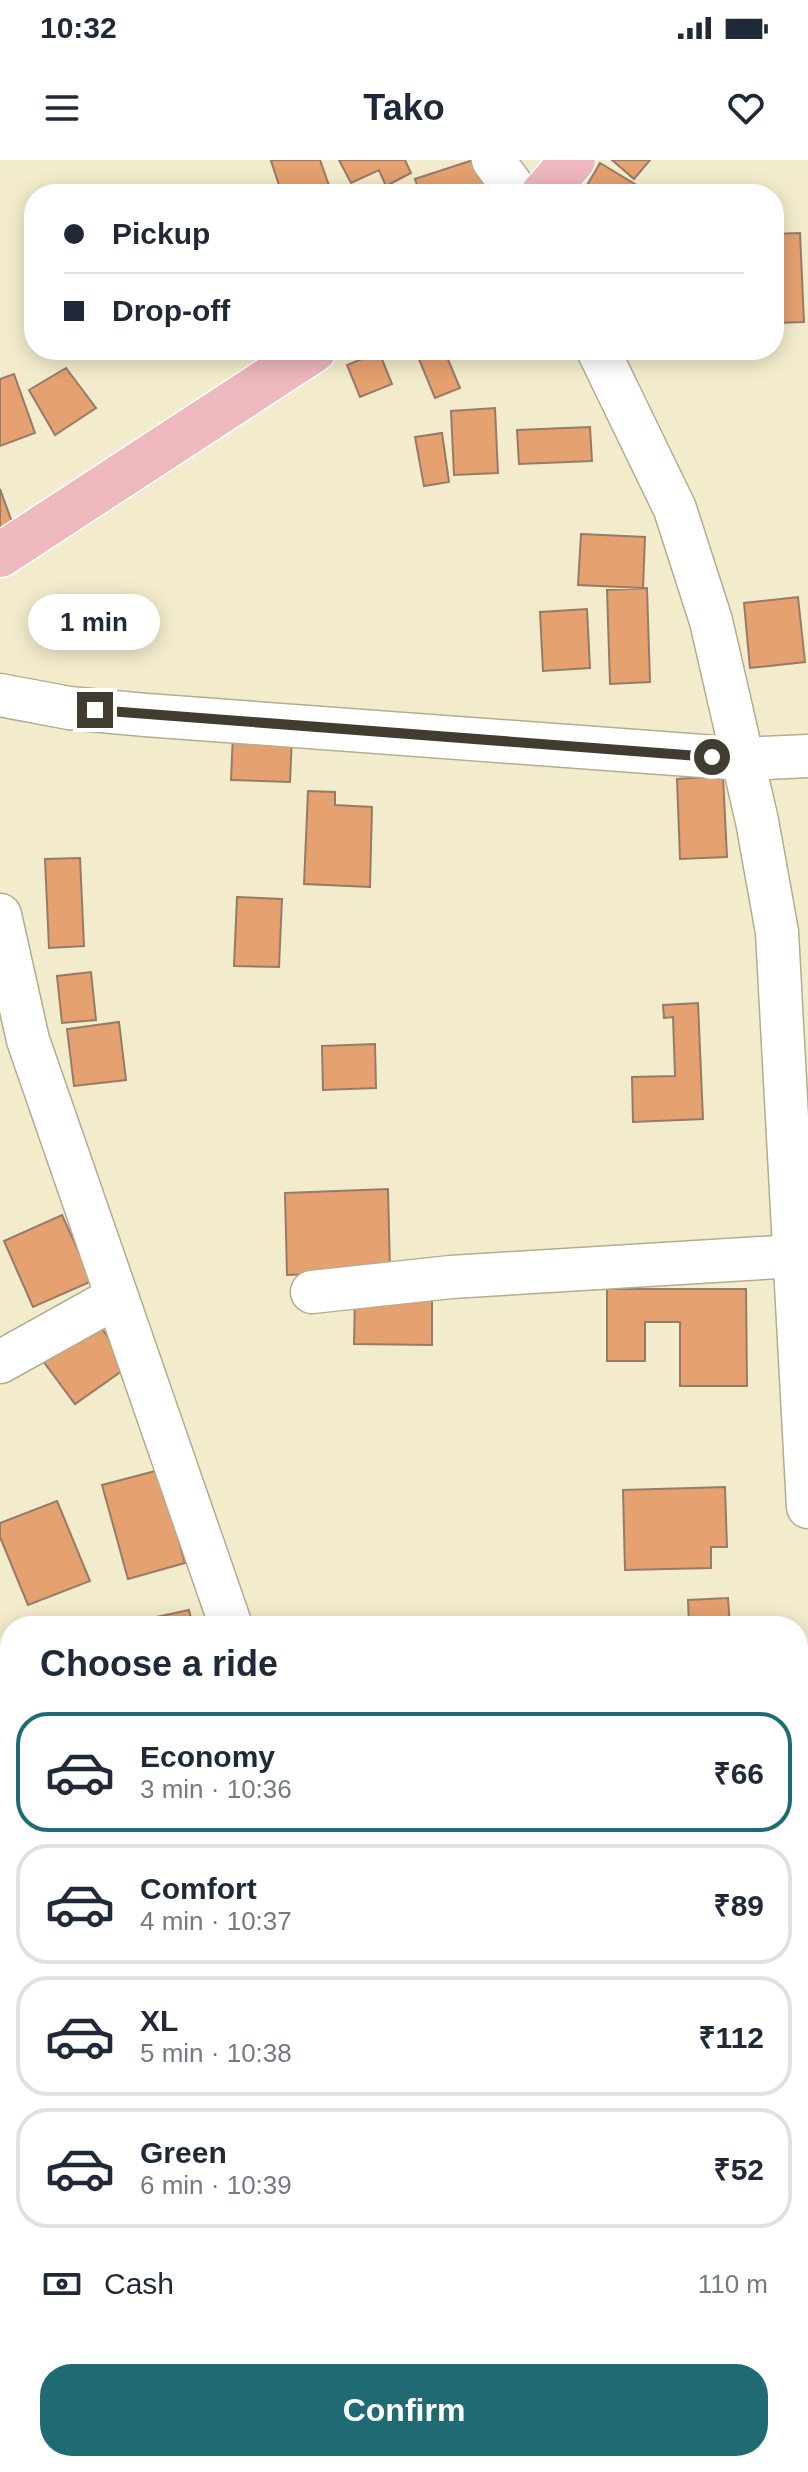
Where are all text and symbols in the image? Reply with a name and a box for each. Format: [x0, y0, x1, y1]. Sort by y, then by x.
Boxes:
text: 10:32 [40, 11, 117, 44]
icon: menu [40, 86, 84, 130]
icon: heart [724, 86, 768, 130]
text: Tako [363, 87, 445, 128]
text: Pickup [112, 217, 210, 250]
text: Drop-off [112, 294, 230, 327]
callout: 1 min [29, 594, 161, 650]
text: 1 min [60, 607, 128, 637]
route end [77, 692, 113, 728]
route start [694, 739, 730, 775]
text: Choose a ride [40, 1643, 278, 1684]
icon: car [44, 1736, 116, 1808]
text: Economy [140, 1740, 275, 1773]
text: ₹66 [713, 1757, 764, 1790]
text: 3 min · 10:36 [140, 1774, 292, 1804]
icon: car [44, 1868, 116, 1940]
text: Comfort [140, 1872, 257, 1905]
text: ₹89 [713, 1889, 764, 1922]
text: 4 min · 10:37 [140, 1906, 292, 1936]
icon: car [44, 2000, 116, 2072]
text: XL [140, 2004, 178, 2037]
text: ₹112 [698, 2021, 764, 2054]
text: 5 min · 10:38 [140, 2038, 292, 2068]
icon: car [44, 2132, 116, 2204]
text: Green [140, 2136, 227, 2169]
text: ₹52 [713, 2153, 764, 2186]
text: 6 min · 10:39 [140, 2170, 292, 2200]
icon: cash [40, 2262, 84, 2306]
text: Cash [104, 2267, 174, 2300]
text: 110 m [698, 2269, 768, 2299]
button: Confirm [40, 2364, 768, 2456]

